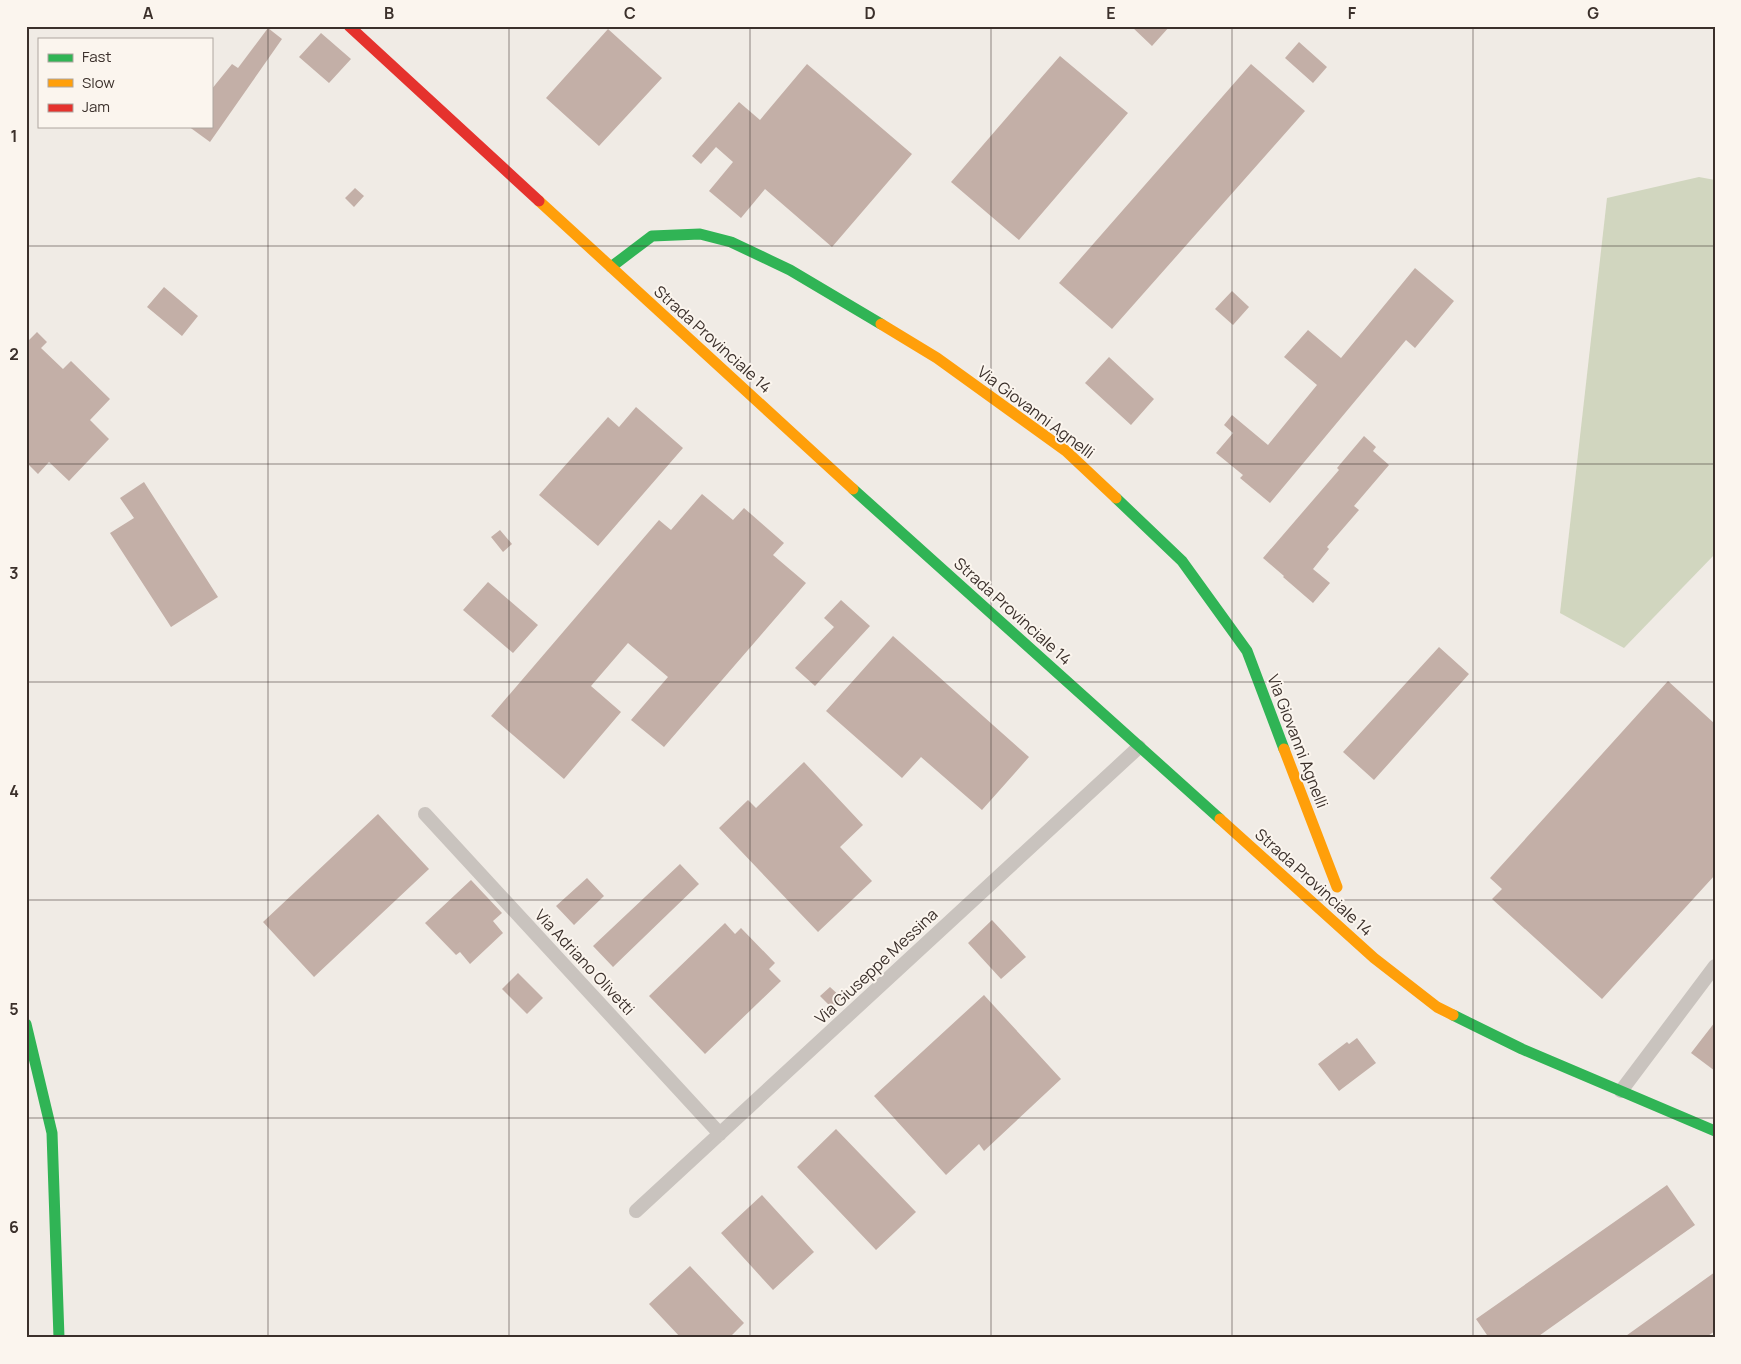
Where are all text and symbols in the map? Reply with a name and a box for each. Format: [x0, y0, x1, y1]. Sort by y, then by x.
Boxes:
text: A [143, 2, 154, 24]
text: B [384, 2, 394, 24]
text: C [624, 2, 636, 24]
text: D [864, 2, 876, 24]
text: E [1106, 2, 1116, 24]
text: F [1348, 2, 1357, 24]
text: G [1587, 2, 1599, 24]
legend [38, 38, 212, 128]
text: Fast [82, 46, 111, 67]
text: Slow [82, 72, 115, 93]
text: Jam [82, 96, 110, 117]
text: 1 [10, 125, 18, 147]
street label: Strada Provinciale 14 [649, 280, 777, 398]
text: 2 [9, 343, 19, 365]
street label: Via Giovanni Agnelli [973, 361, 1099, 463]
street label: Strada Provinciale 14 [949, 552, 1077, 670]
text: 3 [9, 562, 19, 584]
street label: Via Giovanni Agnelli [1262, 671, 1334, 811]
text: 4 [9, 780, 19, 802]
street label: Strada Provinciale 14 [1250, 823, 1378, 941]
street label: Via Giuseppe Messina [810, 903, 942, 1029]
street label: Via Adriano Olivetti [530, 904, 640, 1020]
text: 5 [9, 998, 19, 1020]
text: 6 [9, 1216, 19, 1238]

